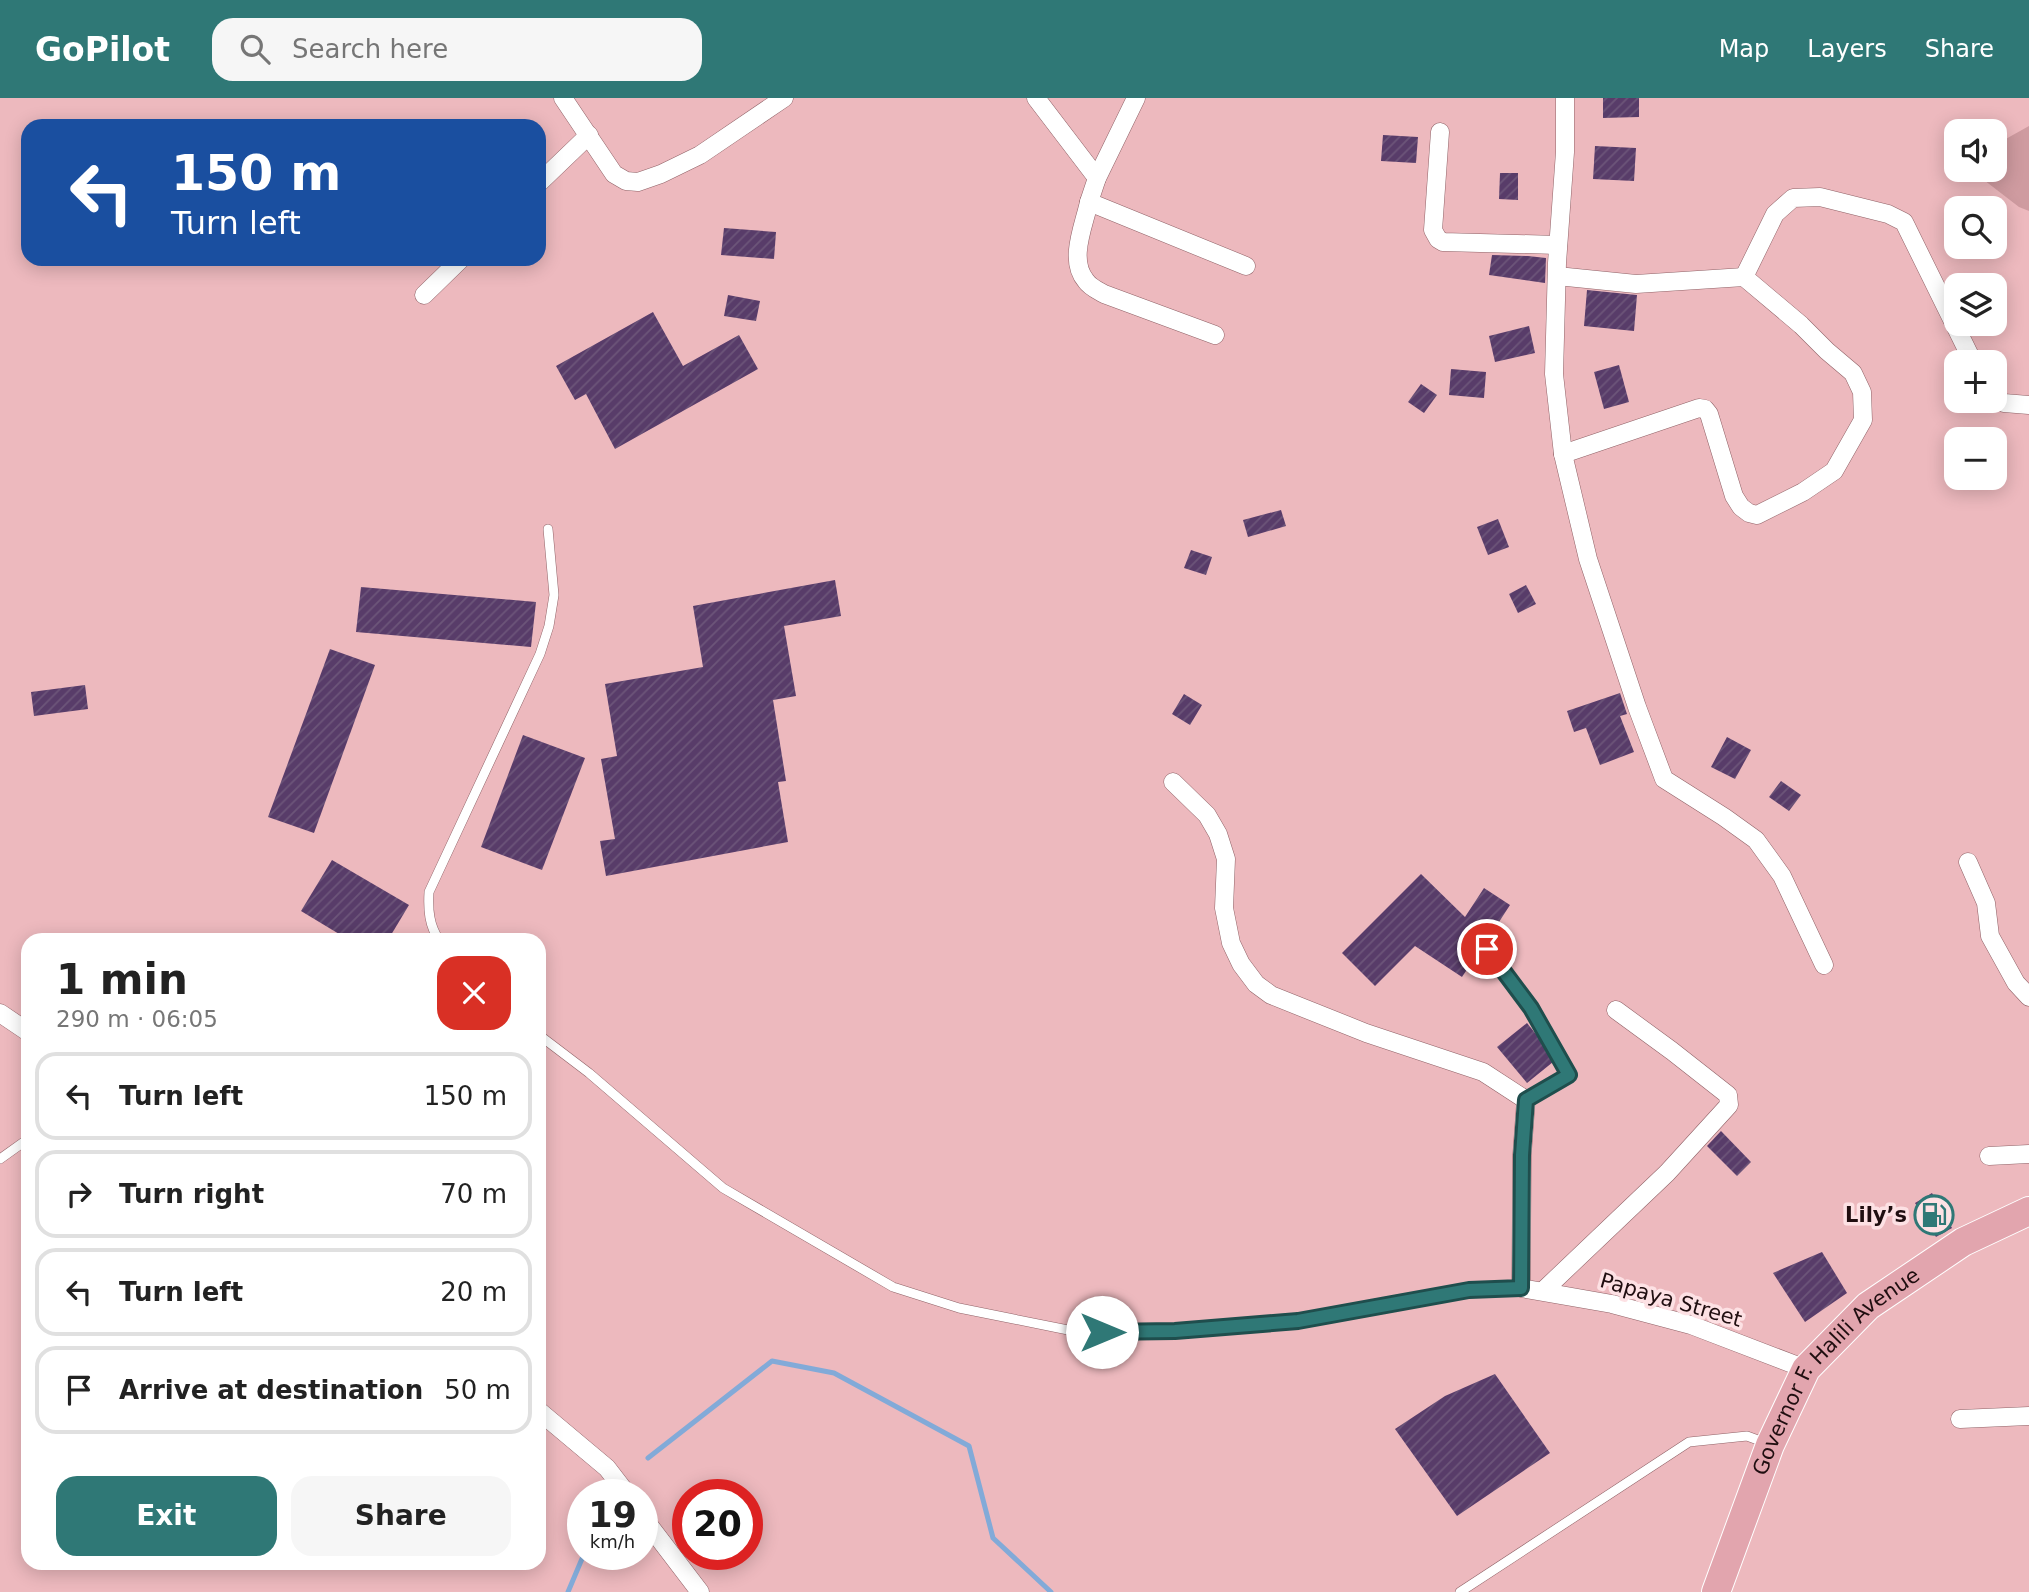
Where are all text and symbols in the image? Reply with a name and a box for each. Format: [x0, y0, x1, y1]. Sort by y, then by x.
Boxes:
search box [212, 18, 702, 81]
text: GoPilot [35, 30, 170, 69]
icon: search [236, 30, 274, 68]
text: Search here [292, 34, 448, 64]
text: Map [1719, 35, 1769, 63]
text: Layers [1807, 35, 1887, 63]
text: Share [1925, 35, 1994, 63]
map controls [1944, 119, 2007, 490]
button: sound [1944, 119, 2007, 182]
text: 150 m [171, 145, 341, 202]
icon: left [56, 147, 147, 238]
button: search [1944, 196, 2007, 259]
text: Turn left [171, 204, 301, 242]
button: layers [1944, 273, 2007, 336]
button: + [1944, 350, 2007, 413]
button: − [1944, 427, 2007, 490]
pin [1457, 919, 1517, 979]
icon: arrive [1468, 930, 1506, 968]
text: 1 min [56, 955, 188, 1004]
button: close [437, 956, 511, 1030]
text: 290 m · 06:05 [56, 1006, 218, 1032]
icon: left [60, 1077, 98, 1115]
text: Turn left [119, 1081, 243, 1111]
text: 150 m [424, 1081, 507, 1111]
icon: right [60, 1175, 98, 1213]
text: Turn right [119, 1179, 264, 1209]
text: 70 m [440, 1179, 507, 1209]
fuel station icon: Lily’s [1913, 1194, 1955, 1236]
place label: Lily’s [1845, 1203, 1907, 1227]
street label: Governor F. Halili Avenue [1748, 1263, 1924, 1478]
street label: Papaya Street [1597, 1268, 1745, 1332]
icon: left [60, 1273, 98, 1311]
text: Turn left [119, 1277, 243, 1307]
text: 20 m [440, 1277, 507, 1307]
position arrow [1065, 1295, 1139, 1369]
icon: arrive [60, 1371, 98, 1409]
text: Arrive at destination [119, 1375, 423, 1405]
text: 50 m [444, 1375, 511, 1405]
button: Exit [56, 1476, 277, 1556]
button: Share [291, 1476, 511, 1556]
speed limit sign: 20 [672, 1479, 763, 1570]
text: 19 [588, 1495, 637, 1535]
text: km/h [590, 1531, 635, 1552]

